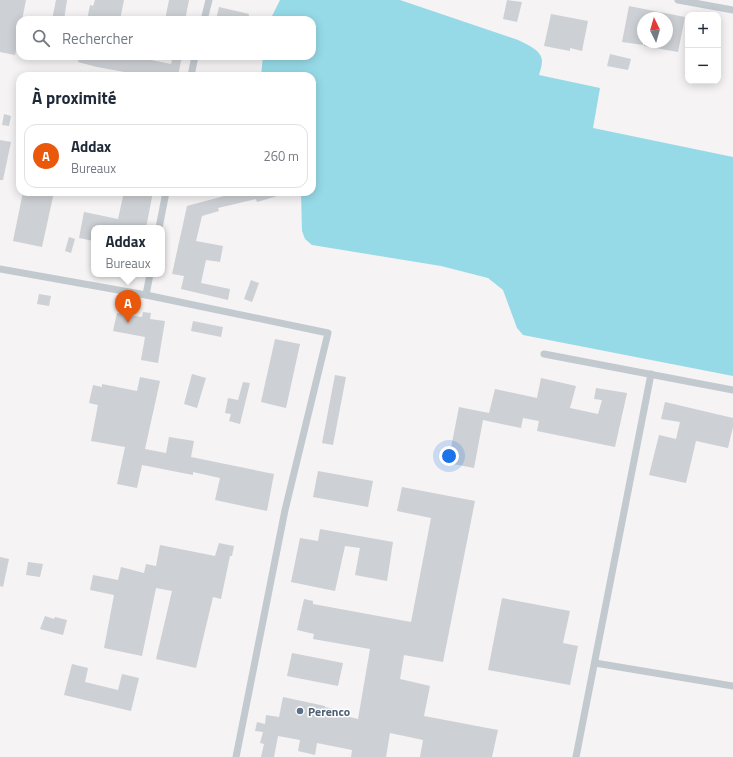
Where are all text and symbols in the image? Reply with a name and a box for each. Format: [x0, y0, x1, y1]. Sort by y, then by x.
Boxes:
north arrow [637, 12, 673, 48]
map controls [685, 12, 721, 84]
button: + [685, 12, 721, 48]
search box [16, 16, 316, 60]
icon: search [30, 27, 52, 49]
text: Rechercher [62, 27, 133, 50]
button: − [685, 48, 721, 84]
text: À proximité [32, 85, 116, 111]
text: Addax [71, 135, 111, 158]
text: A [42, 146, 50, 166]
text: 260 m [263, 146, 299, 166]
text: Bureaux [71, 158, 116, 178]
popup [91, 225, 165, 277]
text: Addax [105, 230, 146, 253]
text: Bureaux [105, 253, 151, 273]
pin: A [115, 290, 141, 323]
your location [439, 446, 459, 466]
place label: Perenco [308, 702, 350, 721]
marker: Perenco [295, 706, 305, 716]

